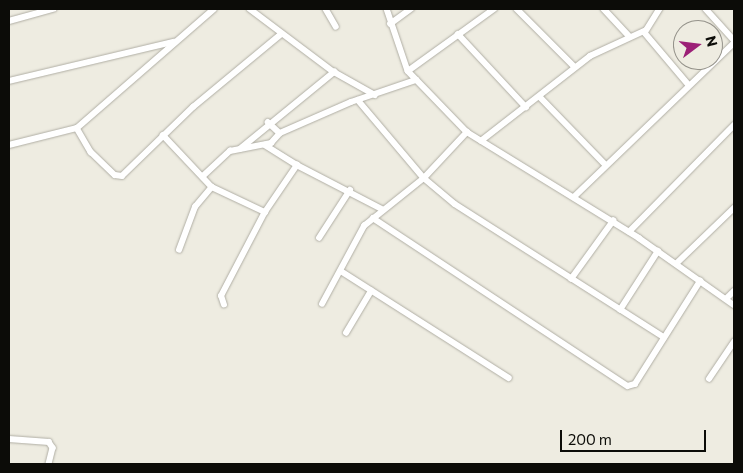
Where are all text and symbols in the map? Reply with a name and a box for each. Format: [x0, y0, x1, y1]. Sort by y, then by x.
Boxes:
north arrow [673, 20, 723, 70]
text: N [702, 34, 722, 49]
scale bar [563, 420, 709, 452]
text: 200 m [568, 430, 612, 448]

